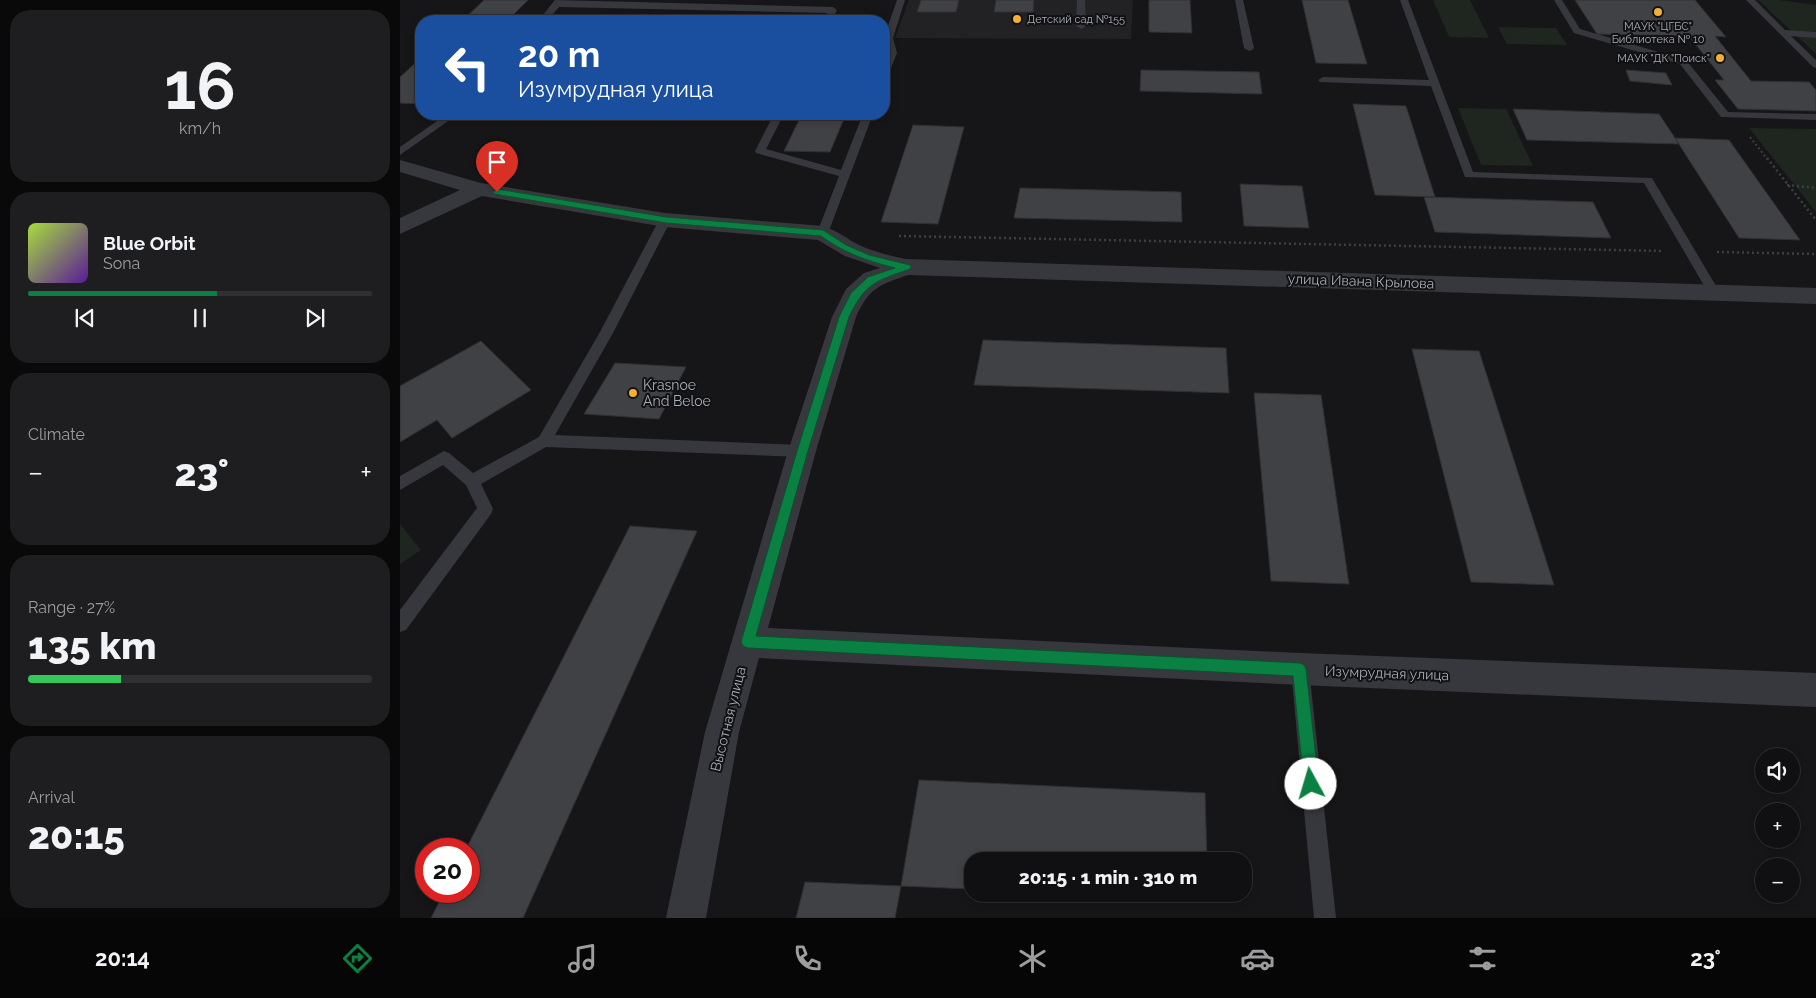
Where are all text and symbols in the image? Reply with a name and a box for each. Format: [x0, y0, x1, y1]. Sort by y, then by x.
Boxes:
marker: МАУК "ЦГБС" Библиотека № 10 [1652, 6, 1664, 18]
marker: Детский сад №155 [1011, 13, 1023, 25]
place label: Детский сад №155 [1027, 13, 1125, 26]
place label: МАУК "ЦГБС" Библиотека № 10 [1612, 20, 1705, 46]
text: 20 m [518, 34, 600, 75]
icon: left [435, 35, 500, 100]
text: 16 [164, 48, 236, 124]
place label: МАУК "ДК "Поиск" [1617, 52, 1710, 65]
marker: МАУК "ДК "Поиск" [1714, 52, 1726, 64]
text: Изумрудная улица [518, 76, 714, 102]
text: km/h [179, 119, 221, 138]
pin [476, 141, 518, 192]
icon: arrive [483, 148, 511, 176]
text: Blue Orbit [103, 232, 195, 254]
text: Sona [103, 254, 140, 273]
street label: улица Ивана Крылова [1287, 270, 1435, 292]
icon: previous [71, 304, 99, 332]
icon: pause [186, 304, 214, 332]
icon: next [301, 304, 329, 332]
place label: Krasnoe And Beloe [643, 377, 711, 409]
marker: Krasnoe And Beloe [627, 387, 639, 399]
text: Climate [28, 425, 85, 444]
text: 23° [175, 450, 229, 495]
text: − [28, 456, 43, 489]
text: + [360, 456, 372, 489]
text: Range · 27% [28, 598, 115, 617]
text: 135 km [28, 623, 157, 668]
street label: Изумрудная улица [1325, 663, 1449, 683]
street label: Высотная улица [707, 665, 749, 773]
map controls [1755, 748, 1800, 903]
button: sound [1755, 748, 1800, 793]
position arrow [1284, 757, 1336, 809]
text: Arrival [28, 788, 75, 807]
button: + [1755, 803, 1800, 848]
text: 20:15 [28, 813, 125, 858]
speed limit sign: 20 [415, 838, 480, 903]
button: − [1755, 858, 1800, 903]
text: 20:15 · 1 min · 310 m [1019, 866, 1197, 888]
icon: directions [340, 941, 375, 976]
icon: music [565, 941, 600, 976]
icon: phone [790, 941, 825, 976]
icon: climate [1015, 941, 1050, 976]
icon: car [1240, 941, 1275, 976]
icon: filters [1465, 941, 1500, 976]
text: 20:14 [95, 945, 150, 971]
text: 23° [1690, 945, 1721, 971]

